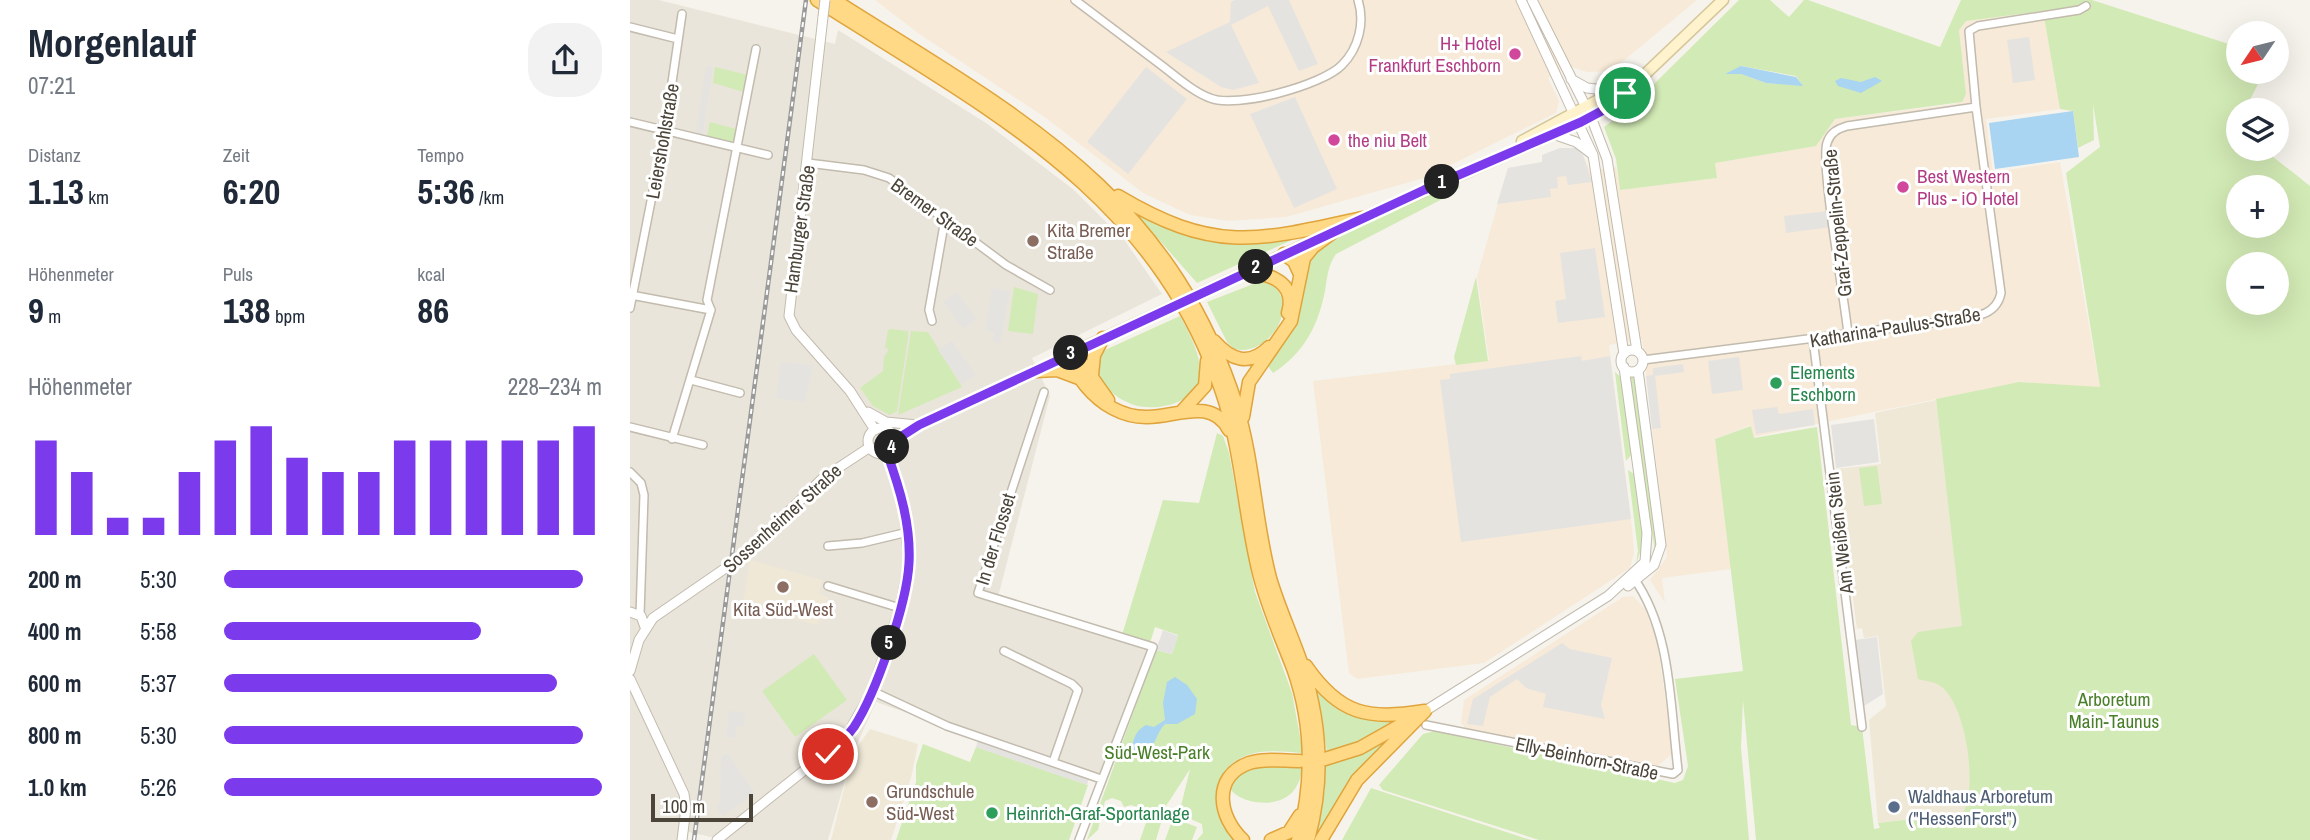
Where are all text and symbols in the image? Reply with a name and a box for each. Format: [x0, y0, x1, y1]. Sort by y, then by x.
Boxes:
text: Morgenlauf [28, 18, 196, 69]
north arrow [2226, 21, 2289, 84]
map controls [2226, 21, 2289, 315]
button: share [528, 23, 602, 97]
place label: H+ Hotel Frankfurt Eschborn [1369, 30, 1501, 78]
marker: H+ Hotel Frankfurt Eschborn [1507, 46, 1523, 62]
pin [1595, 63, 1655, 123]
text: 07:21 [28, 70, 75, 101]
icon: arrive [1606, 74, 1644, 112]
street label: Leiershohlstraße [639, 81, 685, 201]
button: layers [2226, 98, 2289, 161]
place label: the niu Belt [1348, 127, 1427, 153]
marker: the niu Belt [1326, 132, 1342, 148]
text: Distanz [28, 142, 81, 168]
text: Zeit [223, 142, 250, 168]
text: Tempo [417, 142, 464, 168]
street label: Graf-Zeppelin-Straße [1816, 148, 1858, 298]
street label: Hamburger Straße [777, 163, 821, 295]
place label: Best Western Plus - iO Hotel [1917, 163, 2018, 211]
pin: 1 [1424, 164, 1460, 200]
text: 1.13 [28, 168, 84, 215]
text: 6:20 [223, 168, 280, 215]
text: 5:36 [417, 168, 475, 215]
text: 1 [1437, 168, 1446, 194]
street label: Bremer Straße [886, 171, 984, 253]
button: + [2226, 175, 2289, 238]
marker: Best Western Plus - iO Hotel [1895, 179, 1911, 195]
text: km [84, 184, 109, 210]
text: /km [475, 184, 504, 210]
place label: Kita Bremer Straße [1047, 217, 1131, 265]
marker: Kita Bremer Straße [1025, 233, 1041, 249]
pin: 2 [1238, 250, 1274, 284]
button: − [2226, 252, 2289, 315]
text: 2 [1251, 253, 1260, 279]
text: Höhenmeter [28, 261, 114, 287]
text: Puls [223, 261, 253, 287]
text: kcal [417, 261, 445, 287]
text: 9 [28, 287, 44, 334]
text: 138 [223, 287, 271, 334]
text: 86 [417, 287, 449, 334]
street label: Katharina-Paulus-Straße [1808, 301, 1982, 353]
text: m [44, 303, 61, 329]
text: bpm [271, 303, 305, 329]
pin: 3 [1054, 336, 1088, 370]
text: 3 [1066, 339, 1075, 365]
place label: Elements Eschborn [1790, 359, 1856, 407]
text: Höhenmeter [28, 371, 132, 402]
text: 228–234 m [508, 371, 602, 402]
marker: Elements Eschborn [1768, 375, 1784, 391]
pin: 4 [874, 430, 910, 464]
text: 4 [887, 433, 896, 459]
street label: Sossenheimer Straße [717, 458, 847, 578]
street label: Am Weißen Stein [1819, 471, 1860, 596]
street label: In der Flosset [969, 489, 1021, 588]
text: 200 m [28, 564, 81, 595]
text: 5:30 [140, 564, 177, 595]
marker: Kita Süd-West [775, 579, 791, 595]
place label: Kita Süd-West [733, 596, 834, 622]
text: 400 m [28, 616, 81, 647]
text: 5:58 [140, 616, 177, 647]
pin: 5 [872, 626, 906, 660]
text: 5 [884, 629, 893, 655]
text: 600 m [28, 668, 81, 699]
text: 5:37 [140, 668, 177, 699]
park label: Arboretum Main-Taunus [2069, 686, 2159, 734]
text: 800 m [28, 720, 81, 751]
text: 5:30 [140, 720, 177, 751]
pin [798, 724, 858, 784]
street label: Elly-Beinhorn-Straße [1513, 730, 1661, 786]
icon: check [809, 735, 847, 773]
park label: Süd-West-Park [1104, 739, 1210, 765]
text: 1.0 km [28, 772, 87, 803]
text: 5:26 [140, 772, 177, 803]
place label: Grundschule Süd-West [886, 778, 974, 826]
place label: Waldhaus Arboretum ("HessenForst") [1908, 783, 2053, 831]
scale bar [651, 791, 752, 823]
text: 100 m [662, 793, 705, 819]
marker: Grundschule Süd-West [864, 794, 880, 810]
marker: Waldhaus Arboretum ("HessenForst") [1886, 799, 1902, 815]
place label: Heinrich-Graf-Sportanlage [1006, 800, 1190, 826]
marker: Heinrich-Graf-Sportanlage [984, 805, 1000, 821]

